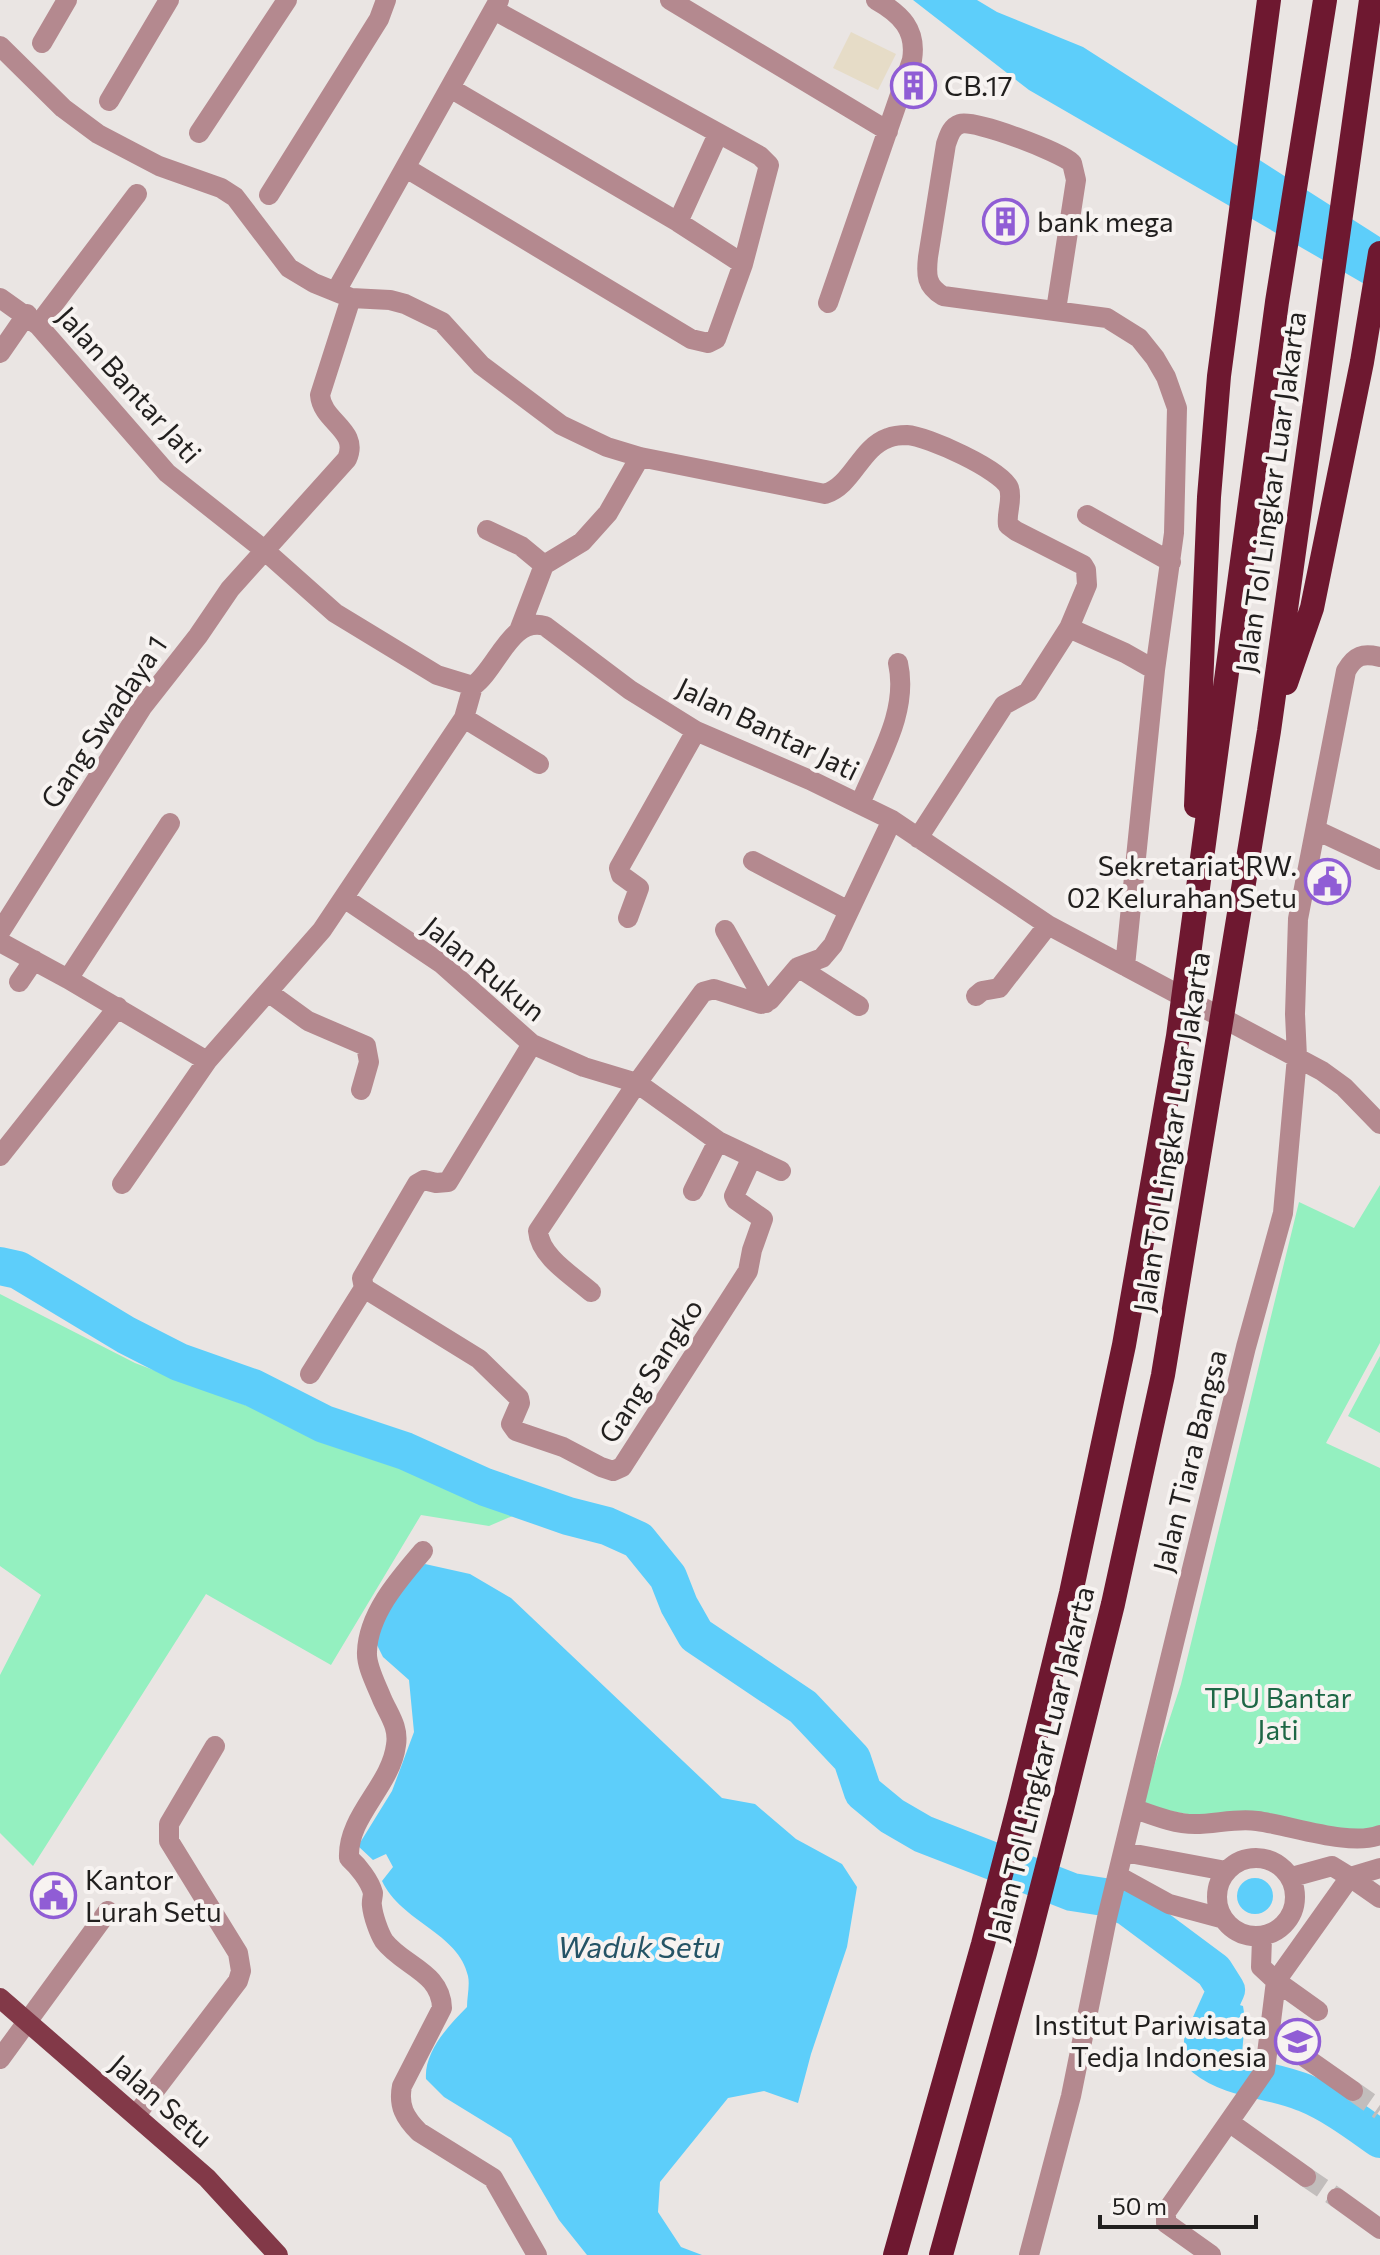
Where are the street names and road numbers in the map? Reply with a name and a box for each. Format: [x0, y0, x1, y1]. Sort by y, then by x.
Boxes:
street label: Jalan Bantar Jati [51, 299, 209, 470]
street label: Jalan Tol Lingkar Luar Jakarta [1228, 309, 1312, 675]
street label: Gang Swadaya 1 [33, 629, 173, 814]
street label: Jalan Bantar Jati [672, 669, 865, 787]
street label: Jalan Rukun [417, 909, 552, 1028]
street label: Jalan Tol Lingkar Luar Jakarta [1126, 949, 1216, 1315]
street label: Gang Sangko [591, 1292, 709, 1449]
street label: Jalan Tiara Bangsa [1145, 1346, 1233, 1575]
street label: Jalan Tol Lingkar Luar Jakarta [979, 1583, 1101, 1945]
street label: Jalan Setu [104, 2047, 220, 2154]

